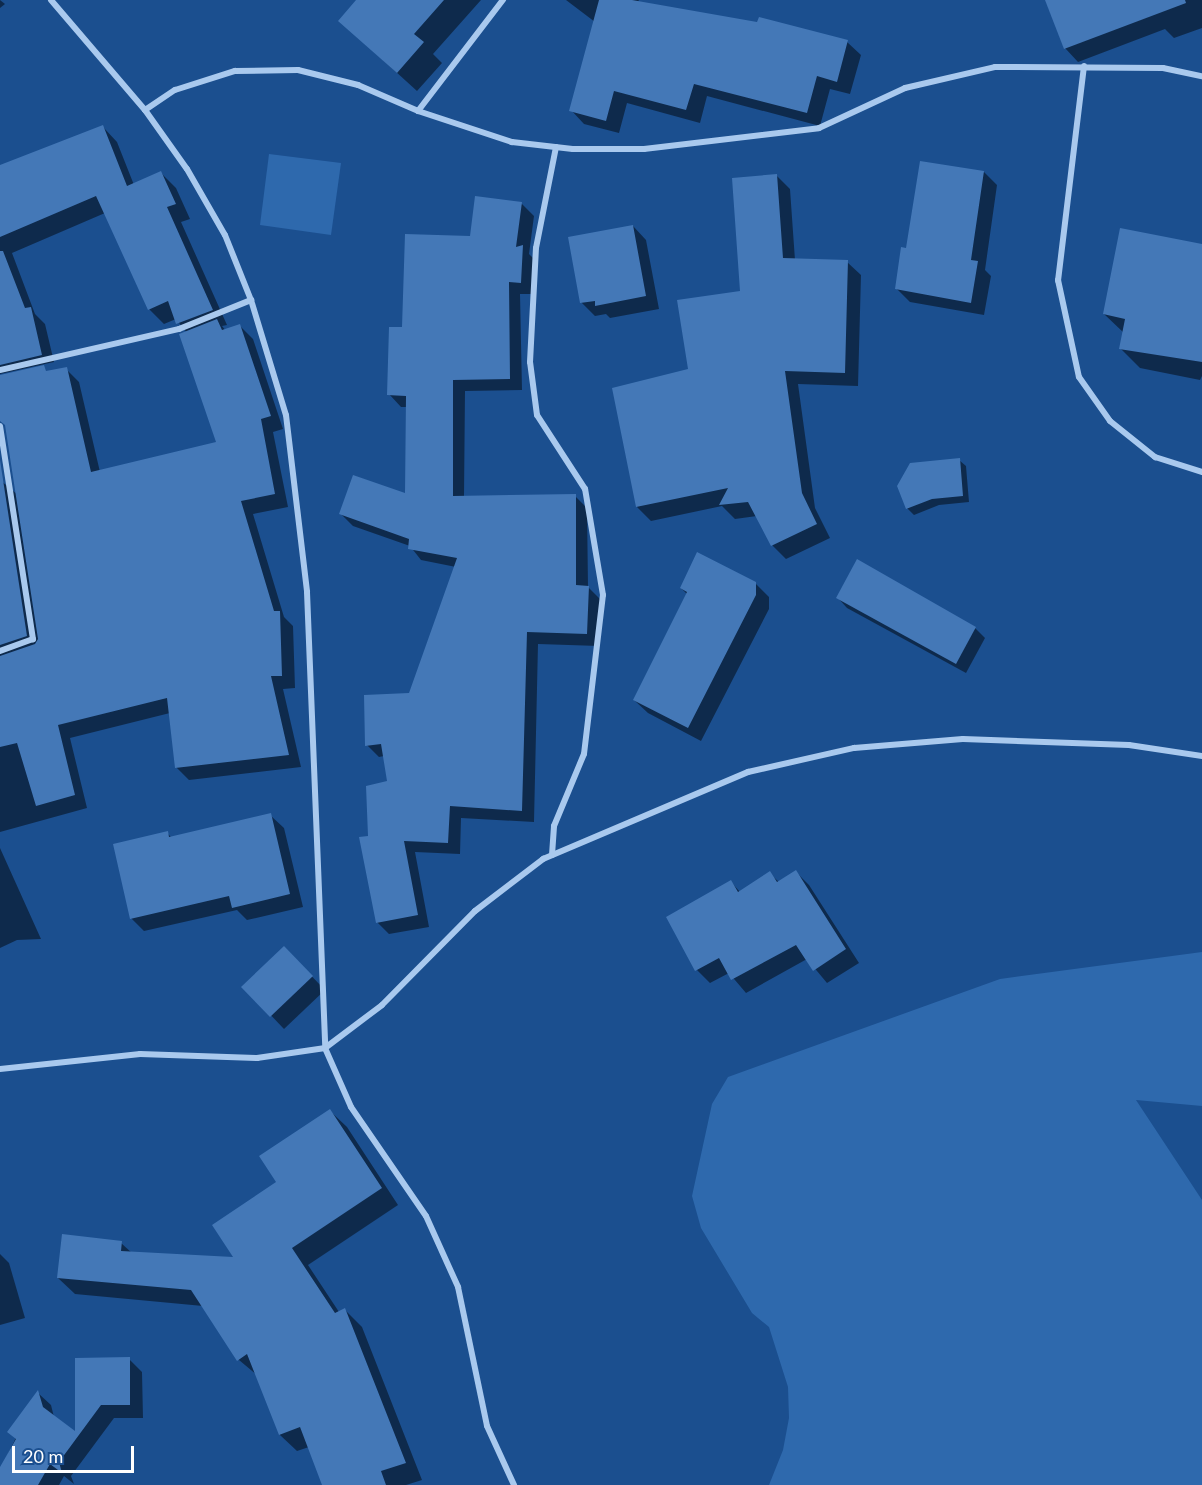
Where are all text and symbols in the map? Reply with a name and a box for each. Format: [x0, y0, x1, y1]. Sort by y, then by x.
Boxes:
scale bar [15, 1434, 136, 1472]
text: 20 m [23, 1445, 63, 1467]

